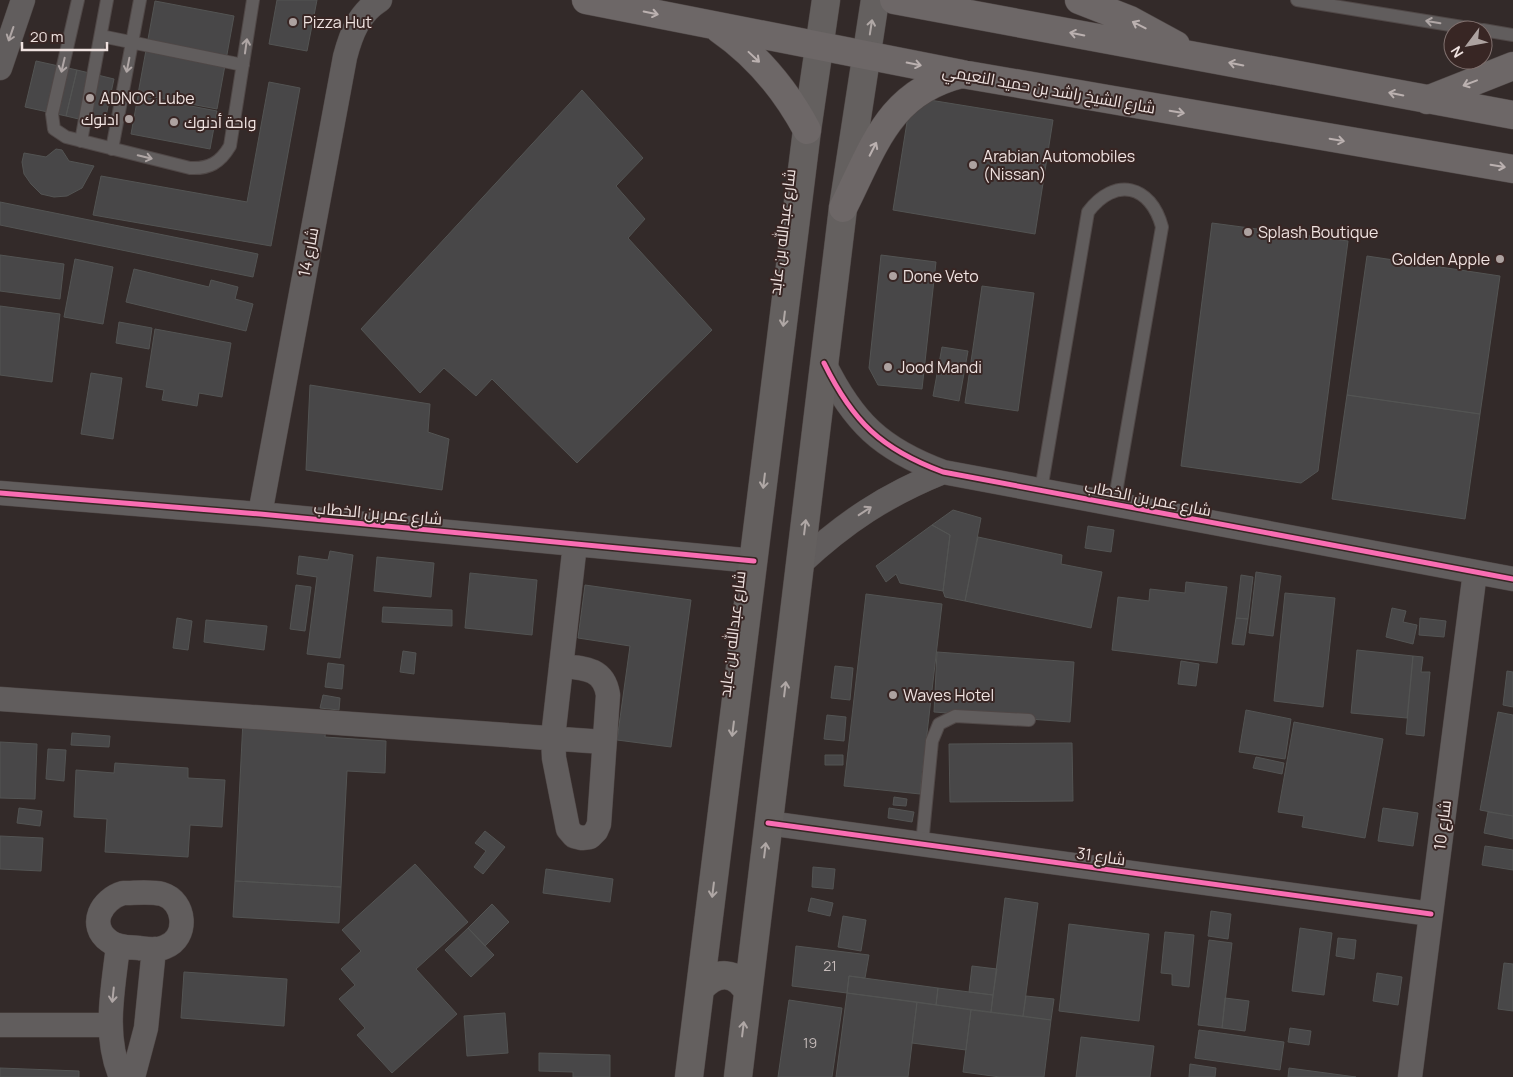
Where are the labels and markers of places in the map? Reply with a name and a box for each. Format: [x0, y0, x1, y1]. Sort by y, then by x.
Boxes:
place label: Pizza Hut [303, 11, 372, 33]
marker: Pizza Hut [287, 16, 299, 28]
place label: ADNOC Lube [100, 87, 195, 109]
marker: ADNOC Lube [84, 92, 96, 104]
place label: ادنوك [81, 108, 119, 130]
place label: واحة أدنوك [184, 111, 256, 133]
marker: ادنوك [123, 113, 135, 125]
marker: واحة أدنوك [168, 116, 180, 128]
place label: Arabian Automobiles (Nissan) [983, 145, 1135, 185]
marker: Arabian Automobiles (Nissan) [967, 159, 979, 171]
place label: Splash Boutique [1258, 221, 1378, 243]
marker: Splash Boutique [1242, 226, 1254, 238]
place label: Golden Apple [1392, 248, 1490, 270]
marker: Golden Apple [1494, 253, 1506, 265]
place label: Done Veto [903, 265, 979, 287]
marker: Done Veto [887, 270, 899, 282]
place label: Jood Mandi [898, 356, 982, 378]
marker: Jood Mandi [882, 361, 894, 373]
place label: Waves Hotel [903, 684, 994, 706]
marker: Waves Hotel [887, 689, 899, 701]

